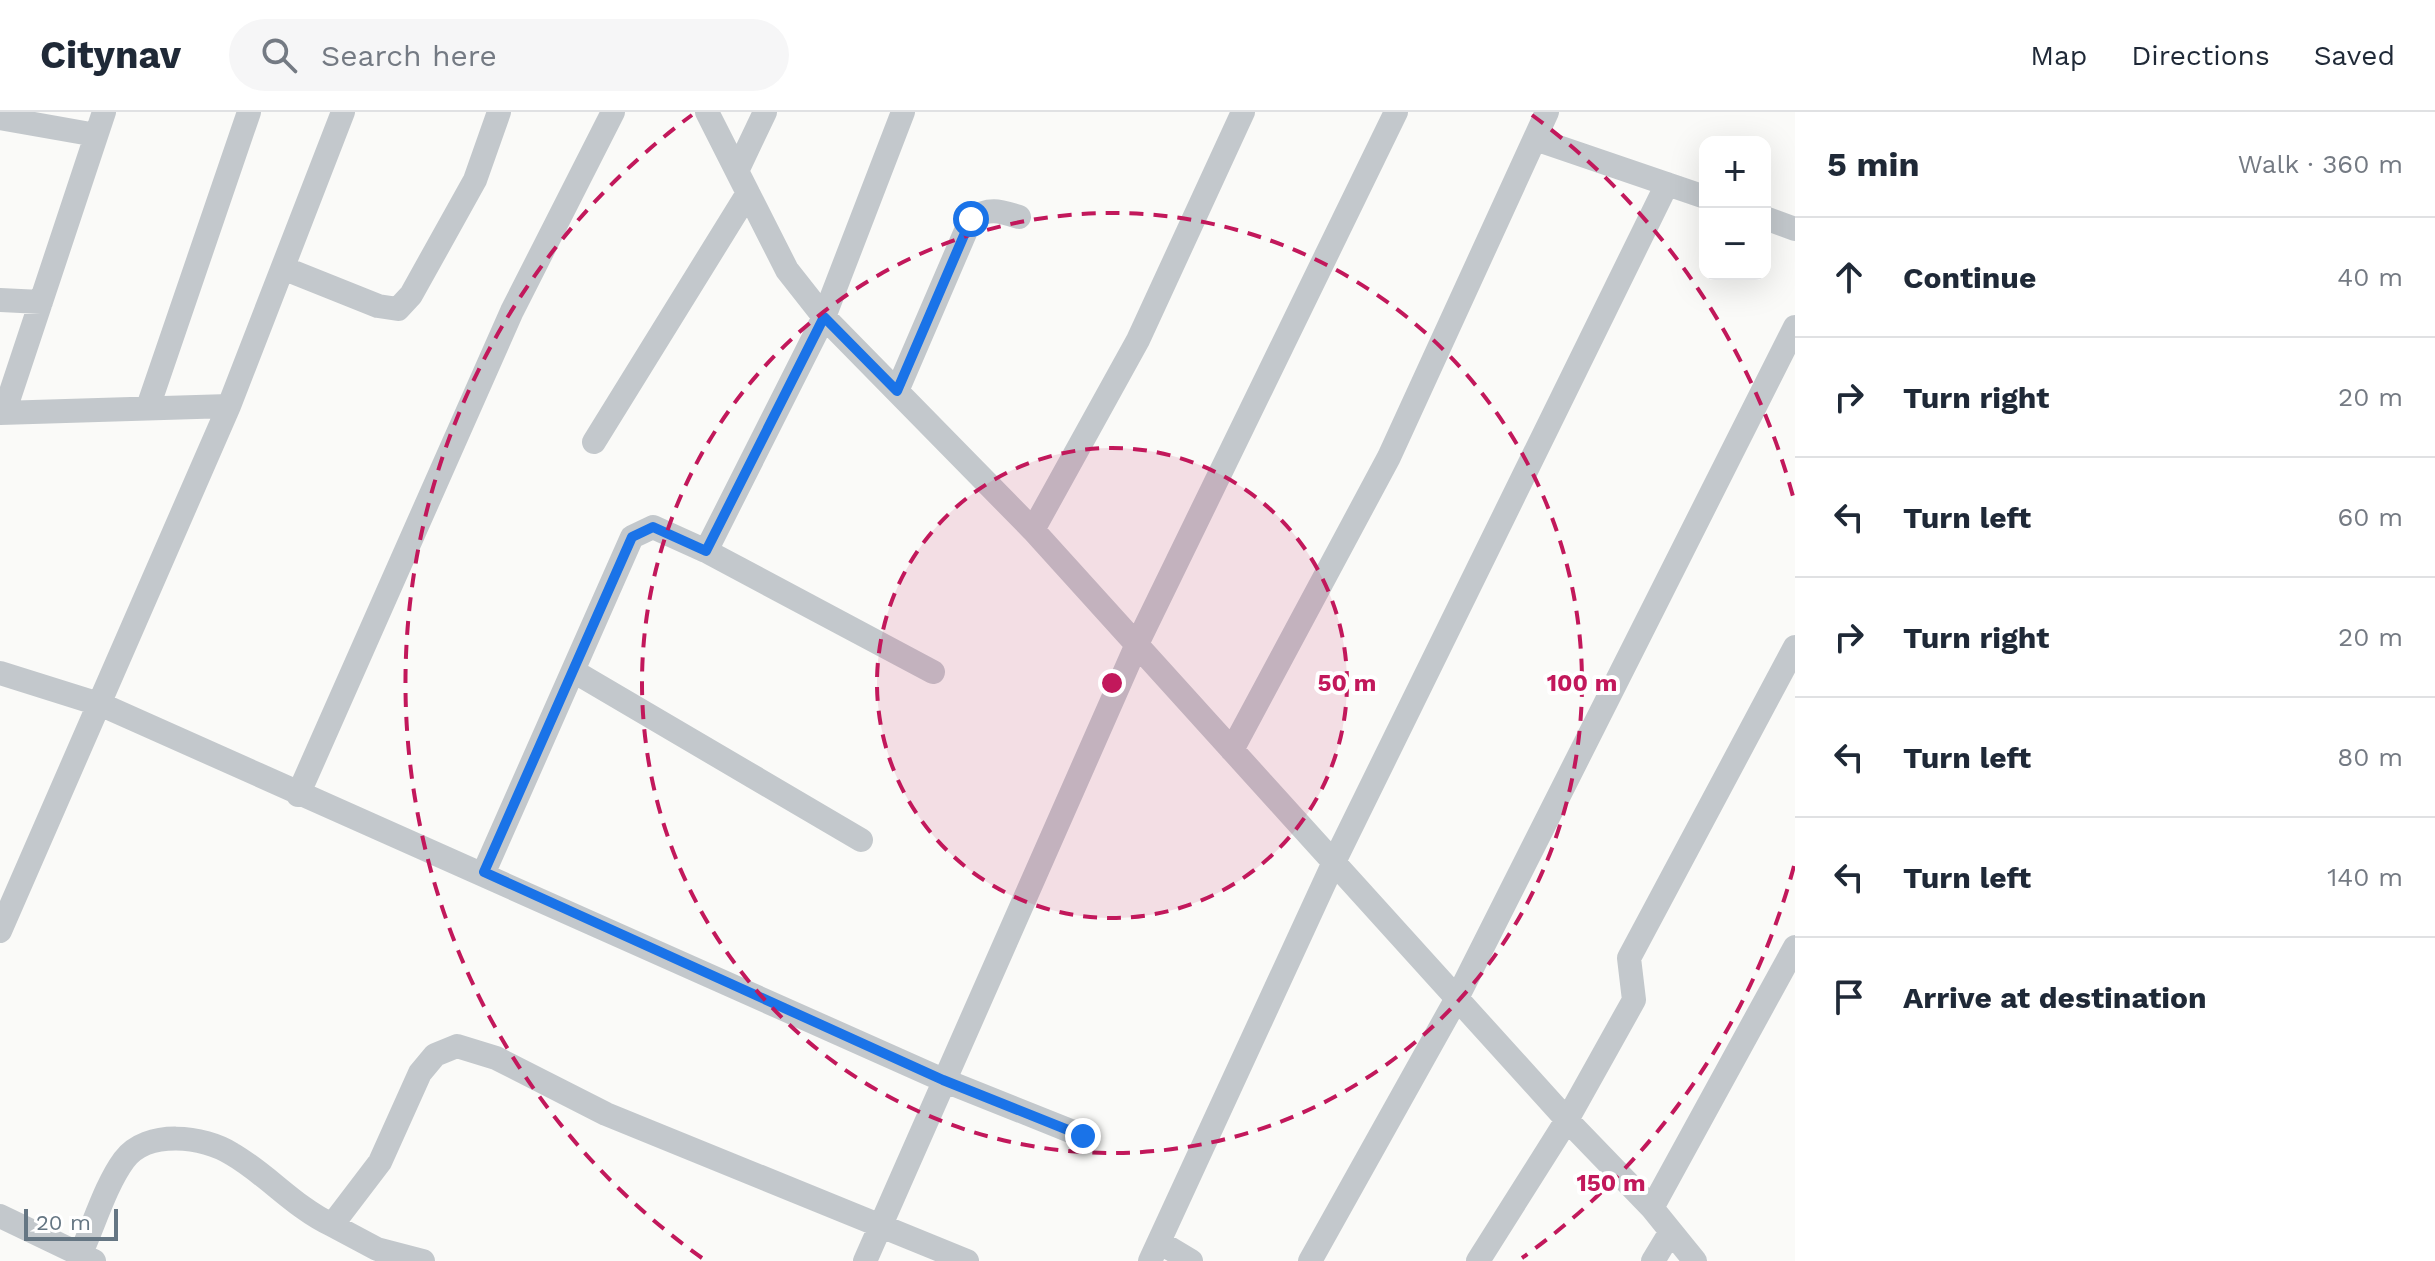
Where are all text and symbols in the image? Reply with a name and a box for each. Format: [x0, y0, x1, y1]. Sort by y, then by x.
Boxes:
search box [229, 19, 789, 91]
text: Citynav [40, 33, 181, 77]
icon: search [257, 33, 301, 77]
text: Search here [321, 38, 497, 73]
text: Map [2030, 39, 2087, 72]
text: Directions [2131, 39, 2270, 72]
text: Saved [2314, 39, 2395, 72]
map controls [1699, 136, 1771, 280]
button: + [1699, 136, 1771, 208]
text: 5 min [1827, 144, 1920, 184]
text: Walk · 360 m [2238, 149, 2403, 179]
route start [953, 201, 989, 237]
button: − [1699, 208, 1771, 280]
icon: ahead [1827, 255, 1871, 299]
text: Continue [1903, 260, 2036, 295]
text: 40 m [2337, 262, 2403, 292]
icon: right [1827, 375, 1871, 419]
text: Turn right [1903, 380, 2049, 415]
text: 20 m [2338, 382, 2403, 412]
icon: left [1827, 495, 1871, 539]
text: Turn left [1903, 500, 2031, 535]
text: 60 m [2337, 502, 2403, 532]
icon: right [1827, 615, 1871, 659]
text: Turn right [1903, 620, 2049, 655]
text: 20 m [2338, 622, 2403, 652]
centre of rings [1098, 669, 1126, 697]
text: 50 m [1318, 669, 1376, 697]
text: 100 m [1547, 669, 1617, 697]
icon: left [1827, 735, 1871, 779]
text: Turn left [1903, 740, 2031, 775]
text: 80 m [2337, 742, 2403, 772]
icon: left [1827, 855, 1871, 899]
text: Turn left [1903, 860, 2031, 895]
text: 140 m [2327, 862, 2403, 892]
icon: arrive [1827, 975, 1871, 1019]
text: Arrive at destination [1903, 980, 2207, 1015]
route end [1065, 1118, 1101, 1154]
text: 150 m [1576, 1169, 1646, 1197]
scale bar [24, 1205, 118, 1241]
text: 20 m [36, 1210, 91, 1235]

